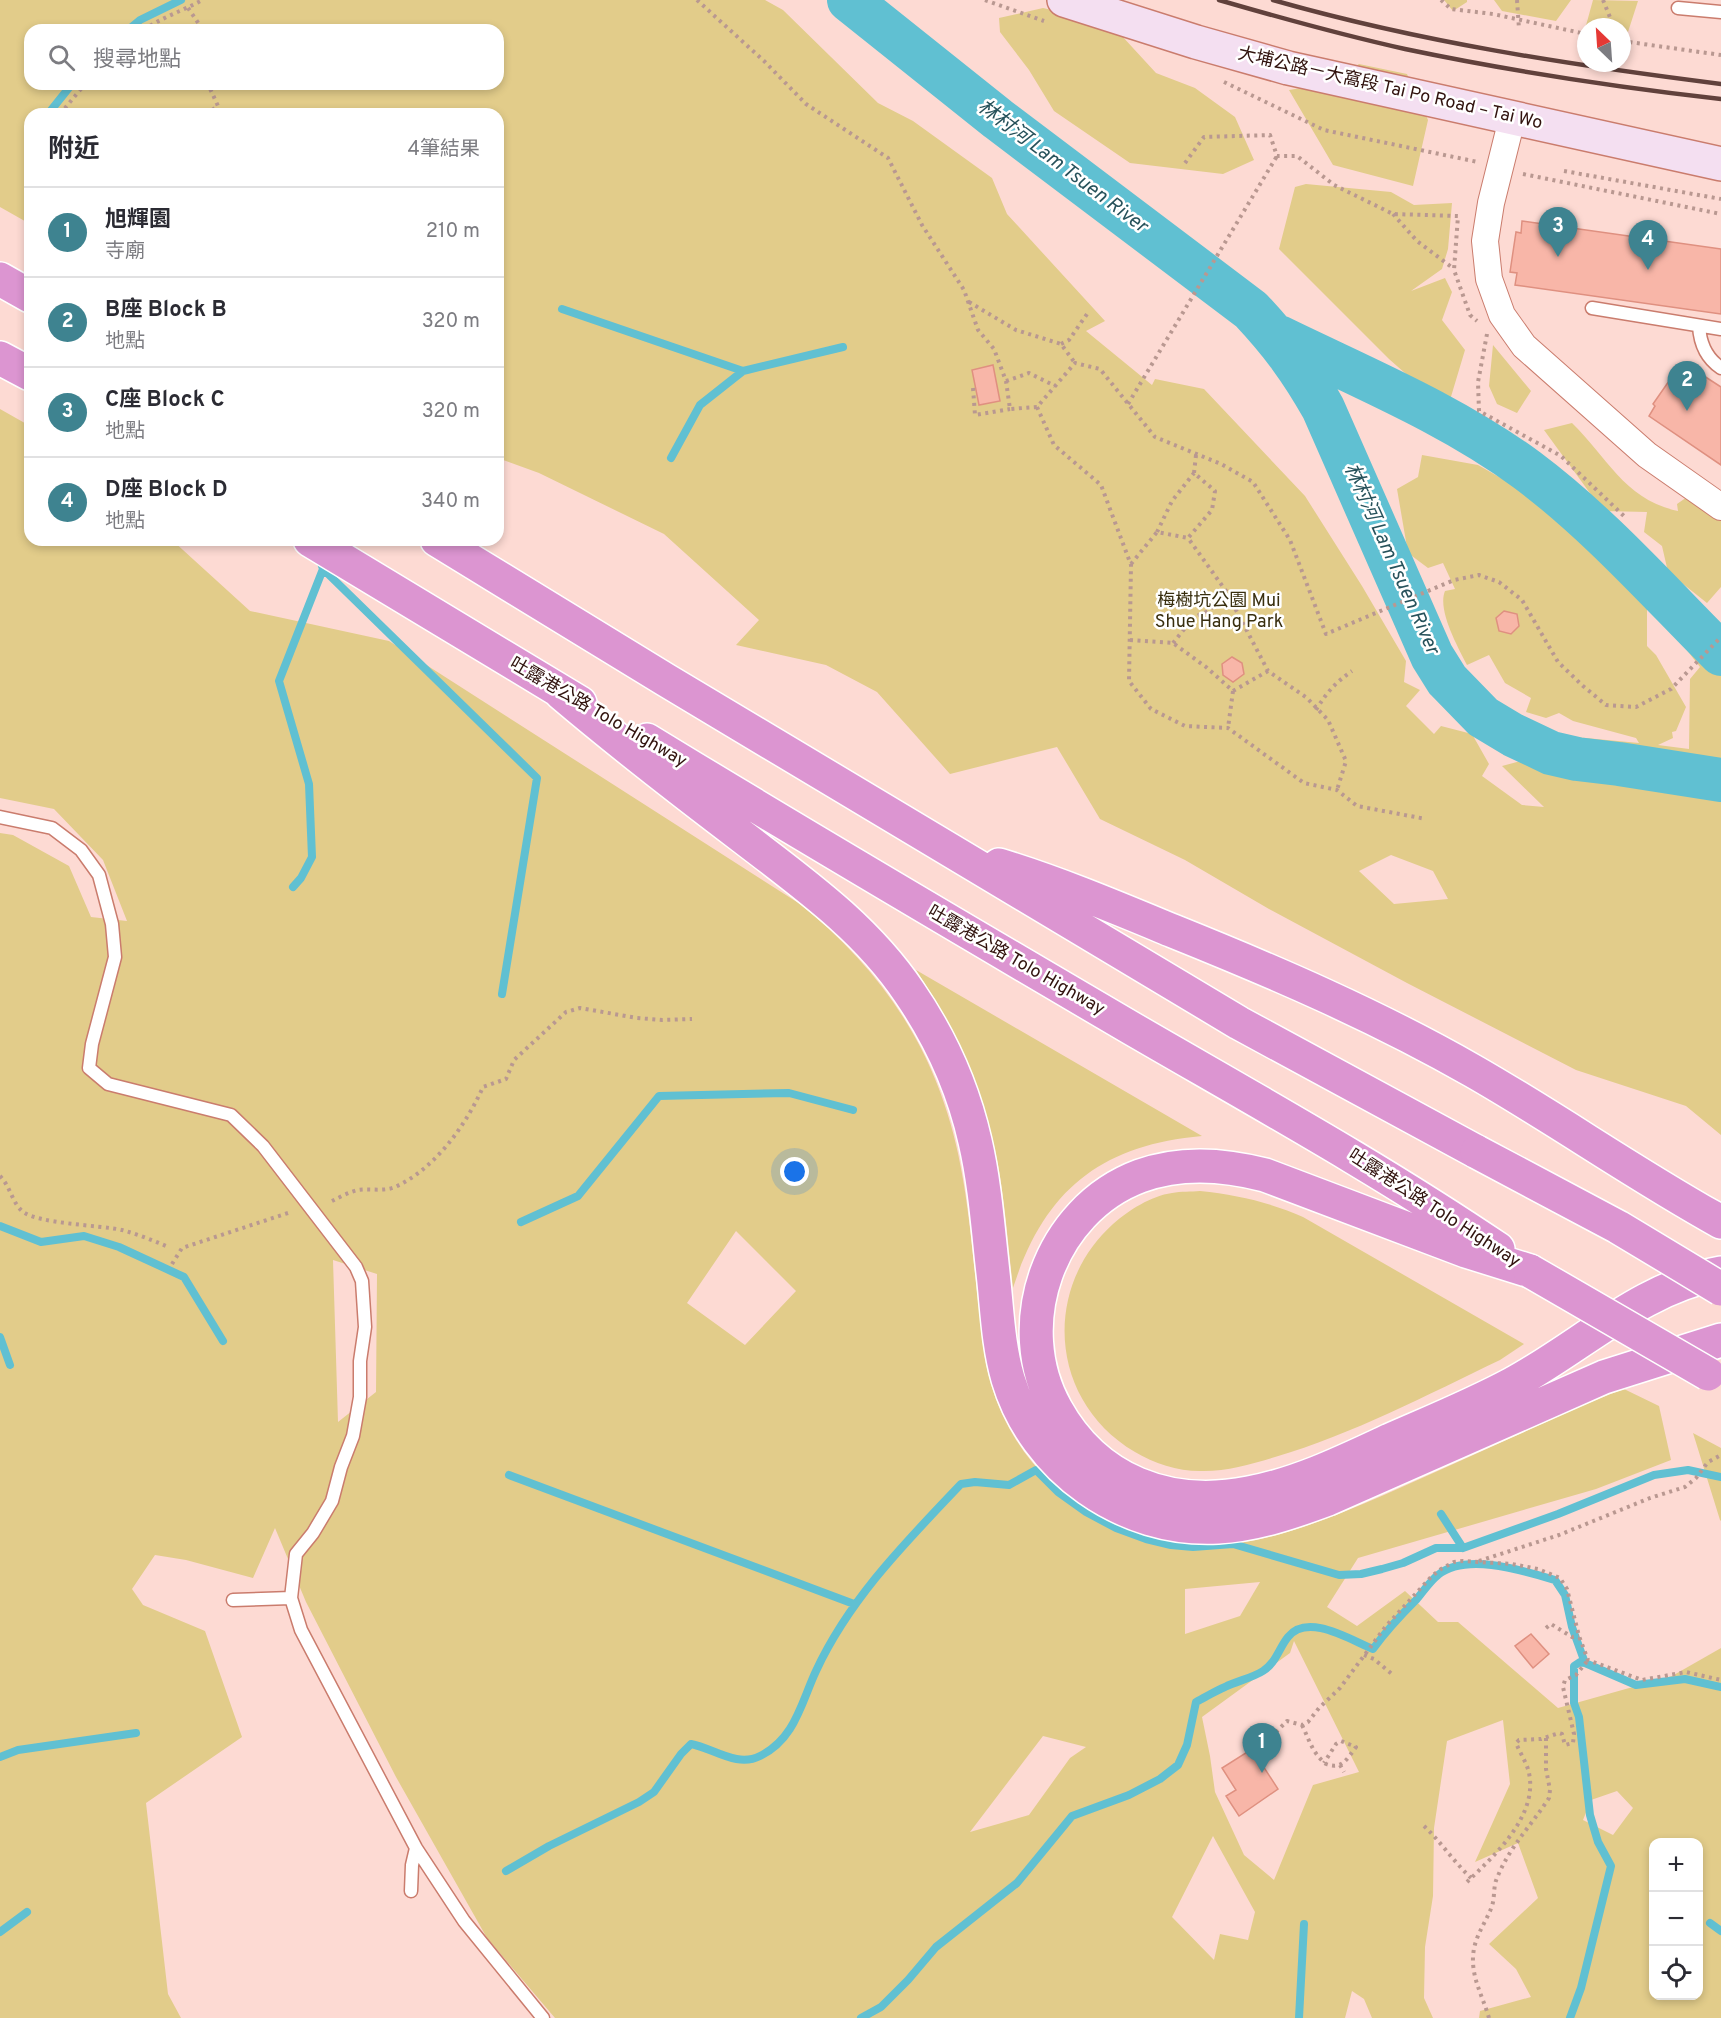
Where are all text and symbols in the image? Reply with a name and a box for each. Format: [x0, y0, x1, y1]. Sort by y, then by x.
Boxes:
north arrow [1577, 18, 1631, 72]
search box [24, 24, 504, 90]
icon: search [45, 41, 78, 74]
street label: 大埔公路－大窩段 Tai Po Road – Tai Wo [1235, 43, 1545, 135]
text: 搜尋地點 [93, 47, 181, 74]
water label: 林村河 Lam Tsuen River [972, 94, 1153, 240]
text: 附近 [48, 134, 100, 167]
text: 4筆結果 [408, 137, 480, 163]
text: 旭輝園 [105, 207, 171, 234]
pin: 3 [1538, 208, 1578, 257]
text: 1 [64, 219, 72, 245]
text: 210 m [426, 219, 480, 245]
pin: 4 [1628, 220, 1668, 270]
text: 寺廟 [105, 239, 145, 265]
text: B座 Block B [105, 297, 227, 324]
text: 2 [61, 309, 74, 335]
text: 320 m [422, 309, 480, 335]
text: 地點 [105, 329, 145, 355]
pin: 2 [1668, 362, 1706, 411]
text: C座 Block C [105, 387, 224, 414]
text: 3 [62, 399, 74, 425]
text: 320 m [422, 399, 480, 425]
text: 地點 [105, 419, 145, 445]
water label: 林村河 Lam Tsuen River [1337, 459, 1445, 660]
text: D座 Block D [105, 477, 228, 504]
text: 4 [61, 489, 74, 515]
text: 340 m [421, 489, 480, 515]
text: 地點 [105, 509, 145, 535]
park label: 梅樹坑公園 Mui Shue Hang Park [1155, 590, 1283, 634]
street label: 吐露港公路 Tolo Highway [505, 653, 691, 773]
street label: 吐露港公路 Tolo Highway [923, 901, 1109, 1021]
street label: 吐露港公路 Tolo Highway [1343, 1145, 1525, 1273]
your location [780, 1157, 809, 1186]
pin: 1 [1242, 1724, 1282, 1773]
map controls [1649, 1838, 1703, 2000]
button: + [1649, 1838, 1703, 1892]
button: − [1649, 1892, 1703, 1946]
button: locate [1649, 1946, 1703, 2000]

